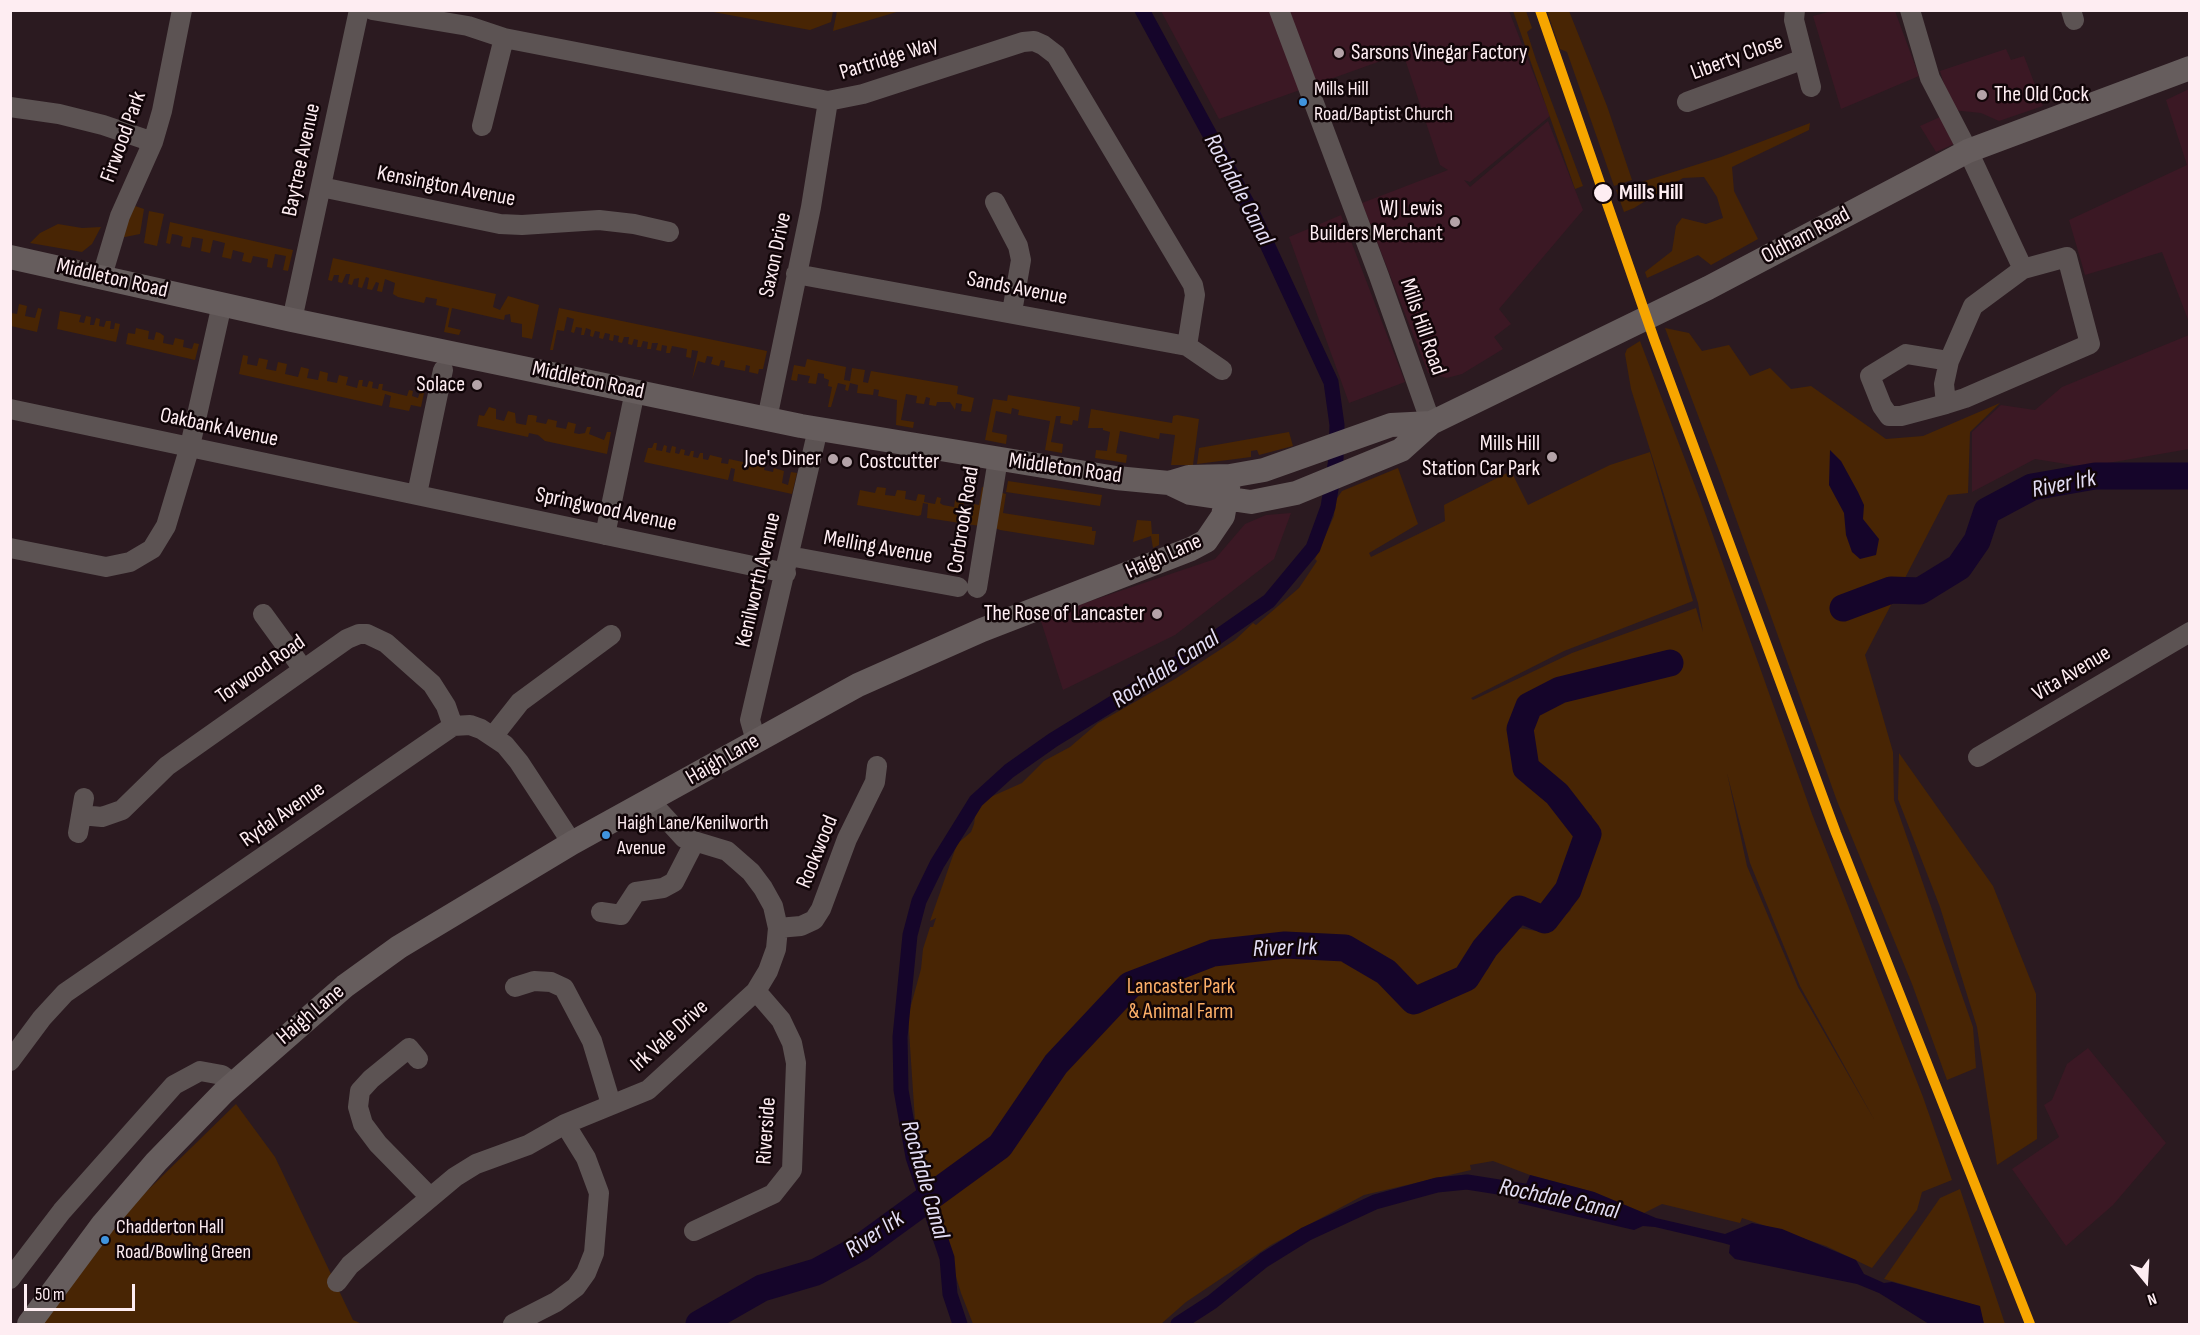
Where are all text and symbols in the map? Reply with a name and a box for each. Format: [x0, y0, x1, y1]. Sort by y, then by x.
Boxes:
street label: Liberty Close [1687, 29, 1787, 87]
street label: Partridge Way [836, 31, 942, 87]
place label: Sarsons Vinegar Factory [1351, 40, 1527, 66]
marker: Sarsons Vinegar Factory [1332, 46, 1346, 60]
place label: Mills Hill Road/Baptist Church [1314, 78, 1453, 125]
place label: The Old Cock [1994, 82, 2089, 108]
street label: Firwood Park [95, 88, 153, 186]
marker: The Old Cock [1975, 88, 1989, 102]
marker: Mills Hill Road/Baptist Church [1297, 96, 1309, 108]
street label: Baytree Avenue [277, 101, 327, 219]
water label: Rochdale Canal [1197, 129, 1279, 251]
street label: Kensington Avenue [375, 161, 517, 213]
place label: Mills Hill [1619, 180, 1683, 206]
marker: Mills Hill [1592, 182, 1614, 204]
place label: WJ Lewis Builders Merchant [1310, 196, 1443, 248]
street label: Oldham Road [1757, 202, 1855, 270]
street label: Saxon Drive [754, 210, 798, 300]
marker: WJ Lewis Builders Merchant [1448, 215, 1462, 229]
street label: Middleton Road [54, 253, 170, 305]
street label: Sands Avenue [965, 266, 1069, 312]
street label: Mills Hill Road [1393, 275, 1451, 379]
street label: Middleton Road [530, 356, 646, 406]
place label: Solace [416, 372, 465, 398]
marker: Solace [470, 378, 484, 392]
street label: Oakbank Avenue [157, 403, 281, 453]
place label: Mills Hill Station Car Park [1422, 431, 1540, 482]
place label: Joe's Diner [744, 446, 821, 472]
street label: Middleton Road [1007, 448, 1123, 490]
place label: Costcutter [859, 449, 939, 475]
marker: Mills Hill Station Car Park [1545, 450, 1559, 464]
marker: Joe's Diner [826, 452, 840, 466]
marker: Costcutter [840, 455, 854, 469]
street label: Corbrook Road [943, 465, 985, 575]
water label: River Irk [2030, 465, 2098, 505]
street label: Springwood Avenue [533, 482, 679, 538]
street label: Kenilworth Avenue [731, 510, 787, 650]
street label: Melling Avenue [821, 525, 935, 571]
street label: Haigh Lane [1122, 529, 1206, 585]
place label: The Rose of Lancaster [984, 601, 1145, 627]
marker: The Rose of Lancaster [1150, 607, 1164, 621]
water label: Rochdale Canal [1107, 625, 1225, 715]
street label: Torwood Road [211, 630, 311, 710]
street label: Vita Avenue [2028, 640, 2116, 708]
street label: Haigh Lane [682, 728, 764, 792]
street label: Rydal Avenue [236, 776, 330, 854]
place label: Haigh Lane/Kenilworth Avenue [617, 812, 769, 859]
street label: Rookwood [791, 812, 845, 892]
marker: Haigh Lane/Kenilworth Avenue [600, 829, 612, 841]
water label: River Irk [1252, 933, 1318, 965]
park label: Lancaster Park & Animal Farm [1127, 974, 1235, 1026]
street label: Haigh Lane [272, 979, 350, 1051]
street label: Irk Vale Drive [626, 994, 714, 1078]
street label: Riverside [751, 1096, 783, 1166]
water label: Rochdale Canal [893, 1117, 955, 1243]
water label: Rochdale Canal [1496, 1173, 1622, 1227]
water label: River Irk [840, 1205, 910, 1265]
place label: Chadderton Hall Road/Bowling Green [116, 1216, 251, 1263]
marker: Chadderton Hall Road/Bowling Green [99, 1234, 111, 1246]
north arrow [2116, 1251, 2176, 1311]
scale bar [27, 1272, 138, 1310]
text: 50 m [35, 1284, 65, 1305]
text: N [2145, 1288, 2159, 1309]

